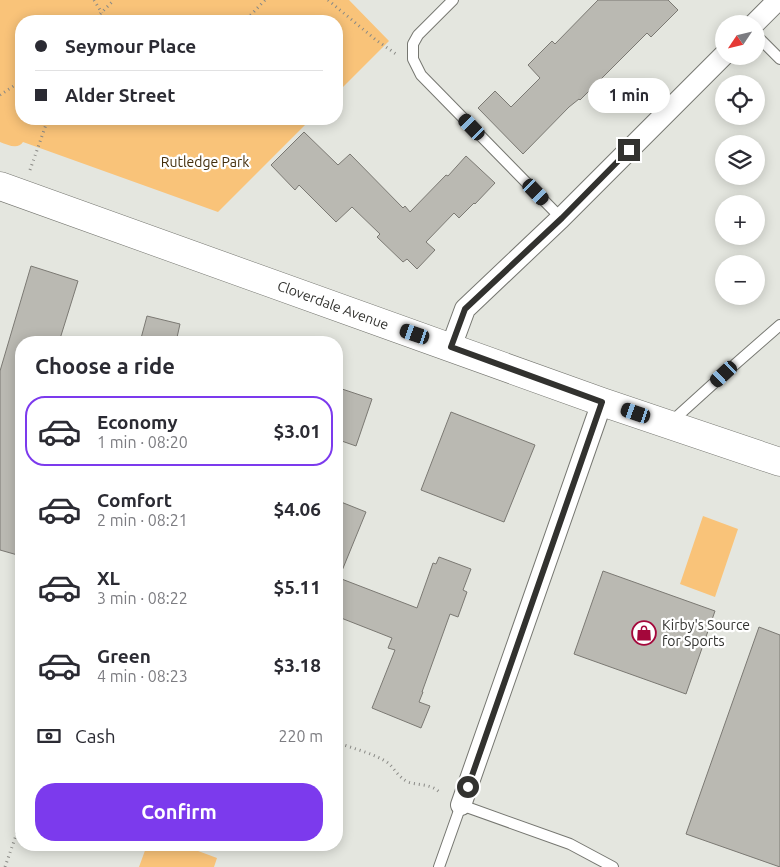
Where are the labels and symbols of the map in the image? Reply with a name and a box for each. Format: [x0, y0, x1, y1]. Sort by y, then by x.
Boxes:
north arrow [715, 15, 765, 65]
callout: 1 min [588, 78, 670, 112]
car [456, 111, 487, 143]
route end [618, 139, 640, 161]
park label: Rutledge Park [161, 154, 249, 170]
car [520, 176, 551, 208]
street label: Cloverdale Avenue [275, 277, 391, 333]
car [398, 322, 431, 346]
car [707, 358, 740, 390]
car [619, 401, 652, 425]
place label: Kirby's Source for Sports [662, 617, 750, 649]
shop icon: Kirby's Source for Sports [631, 620, 657, 646]
route start [457, 776, 479, 798]

